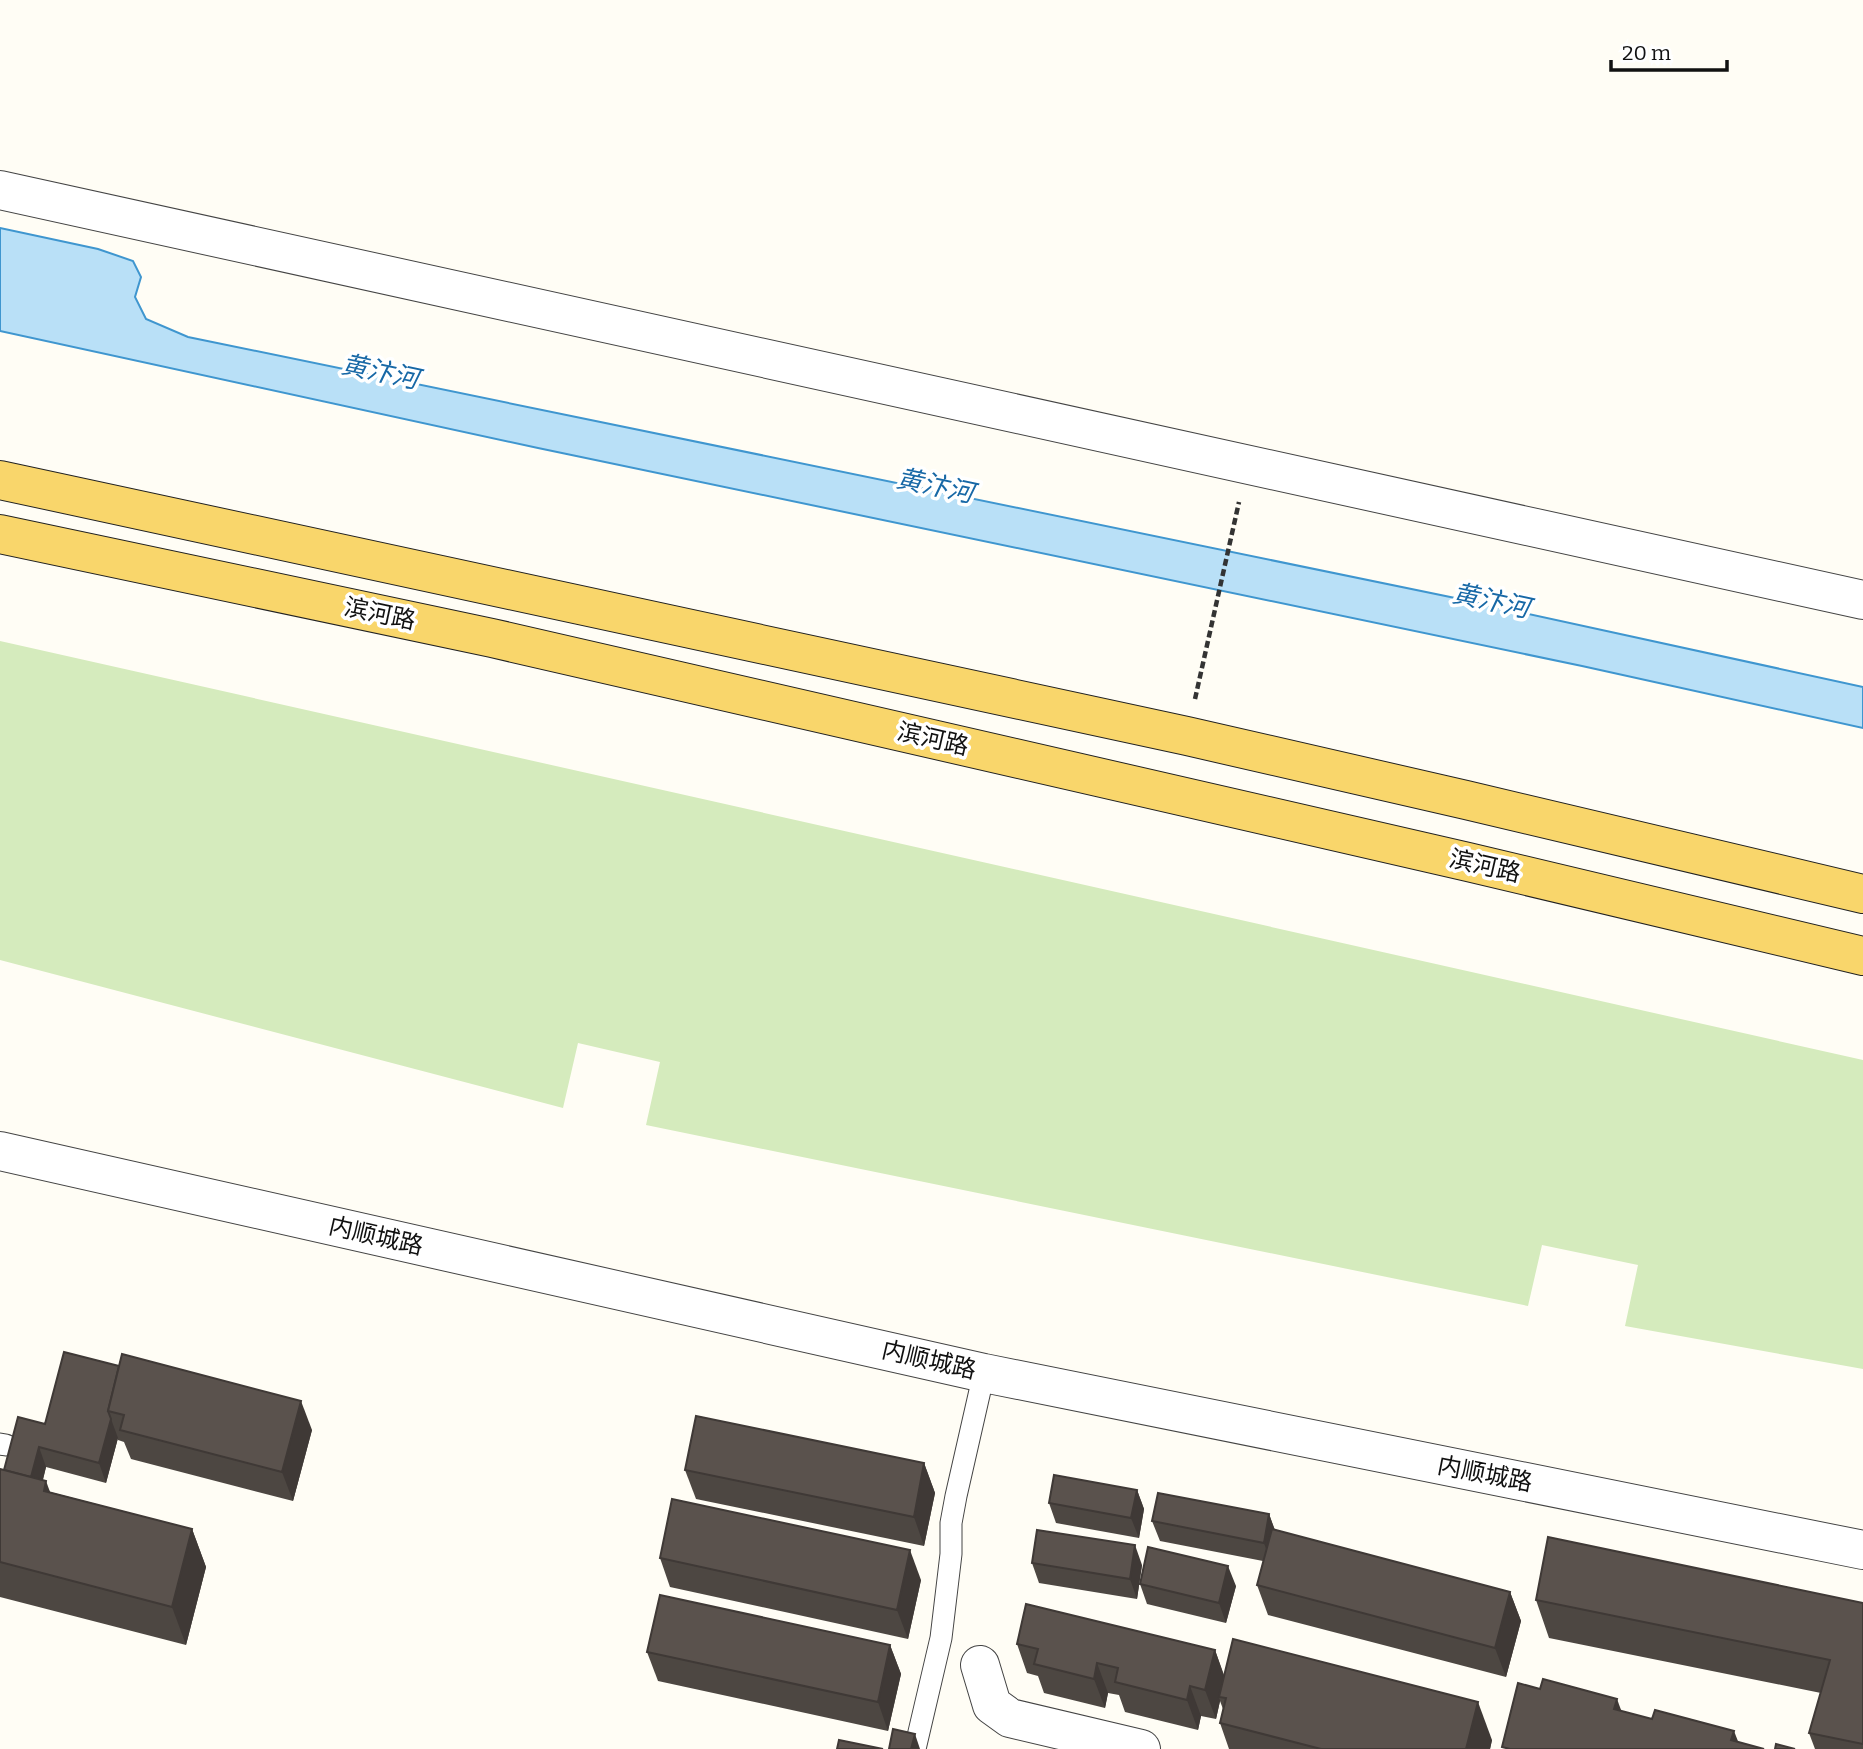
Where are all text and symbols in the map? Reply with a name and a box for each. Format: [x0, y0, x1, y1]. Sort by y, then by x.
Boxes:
scale bar [1611, 28, 1727, 72]
text: 20 m [1622, 40, 1671, 66]
water label: 黄汴河 [339, 349, 426, 396]
water label: 黄汴河 [894, 463, 981, 510]
water label: 黄汴河 [1450, 578, 1537, 625]
street label: 滨河路 [342, 593, 418, 635]
street label: 滨河路 [895, 717, 971, 761]
street label: 滨河路 [1447, 844, 1523, 888]
street label: 内顺城路 [326, 1212, 426, 1260]
street label: 内顺城路 [879, 1336, 979, 1384]
street label: 内顺城路 [1435, 1451, 1535, 1497]

